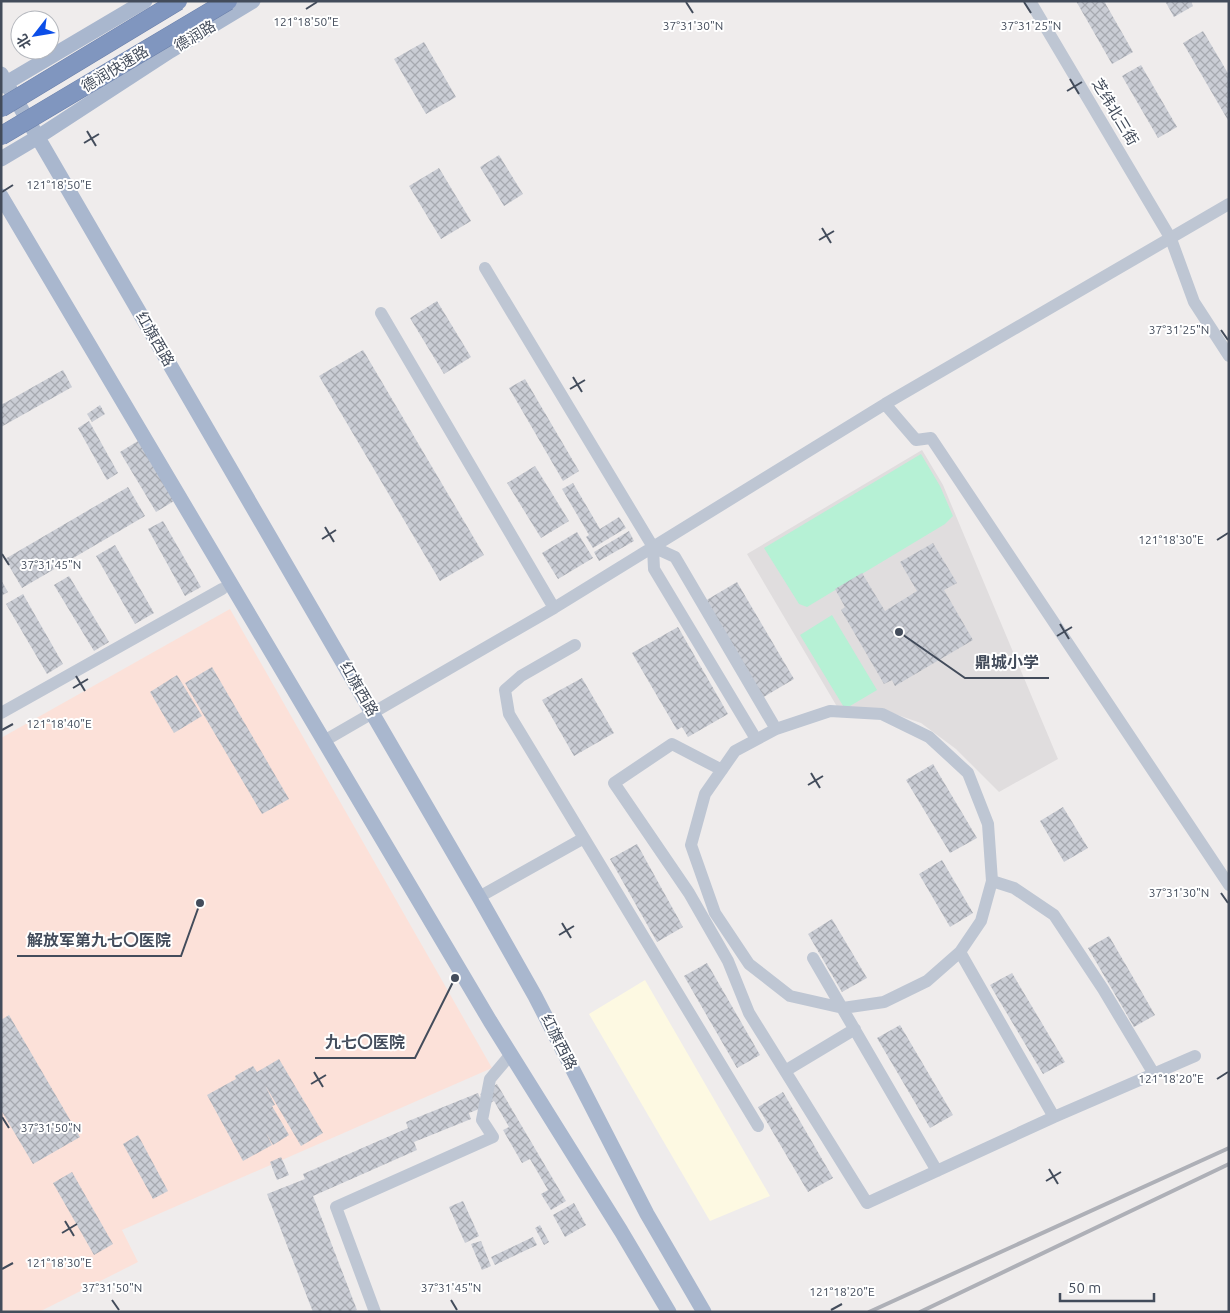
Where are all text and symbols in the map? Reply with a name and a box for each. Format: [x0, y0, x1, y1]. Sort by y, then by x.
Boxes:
north arrow [10, 10, 60, 60]
text: 121°18'50"E [273, 15, 339, 28]
street label: 德润路 [171, 17, 218, 54]
text: 37°31'30"N [663, 19, 723, 32]
text: 37°31'25"N [1001, 19, 1061, 32]
text: 北 [13, 32, 34, 52]
street label: 德润快速路 [78, 42, 151, 95]
street label: 芝纬北三街 [1089, 75, 1142, 148]
text: 121°18'50"E [26, 178, 92, 191]
street label: 红旗西路 [133, 309, 178, 369]
text: 37°31'25"N [1149, 323, 1209, 336]
text: 121°18'30"E [1138, 533, 1204, 546]
text: 37°31'45"N [21, 558, 81, 571]
callout: 鼎城小学 [965, 647, 1049, 678]
text: 鼎城小学 [975, 653, 1039, 671]
street label: 红旗西路 [337, 659, 382, 719]
text: 121°18'40"E [26, 717, 92, 730]
text: 37°31'30"N [1149, 886, 1209, 899]
callout: 解放军第九七〇医院 [17, 925, 181, 956]
text: 解放军第九七〇医院 [27, 931, 171, 949]
street label: 红旗西路 [538, 1011, 581, 1072]
callout: 九七〇医院 [315, 1027, 415, 1058]
text: 九七〇医院 [325, 1033, 405, 1051]
text: 121°18'20"E [1138, 1072, 1204, 1085]
text: 37°31'50"N [21, 1121, 81, 1134]
text: 121°18'30"E [26, 1256, 92, 1269]
scale bar [1060, 1270, 1154, 1302]
text: 50 m [1068, 1279, 1101, 1296]
text: 37°31'50"N [82, 1281, 142, 1294]
text: 37°31'45"N [421, 1281, 481, 1294]
text: 121°18'20"E [809, 1285, 875, 1298]

